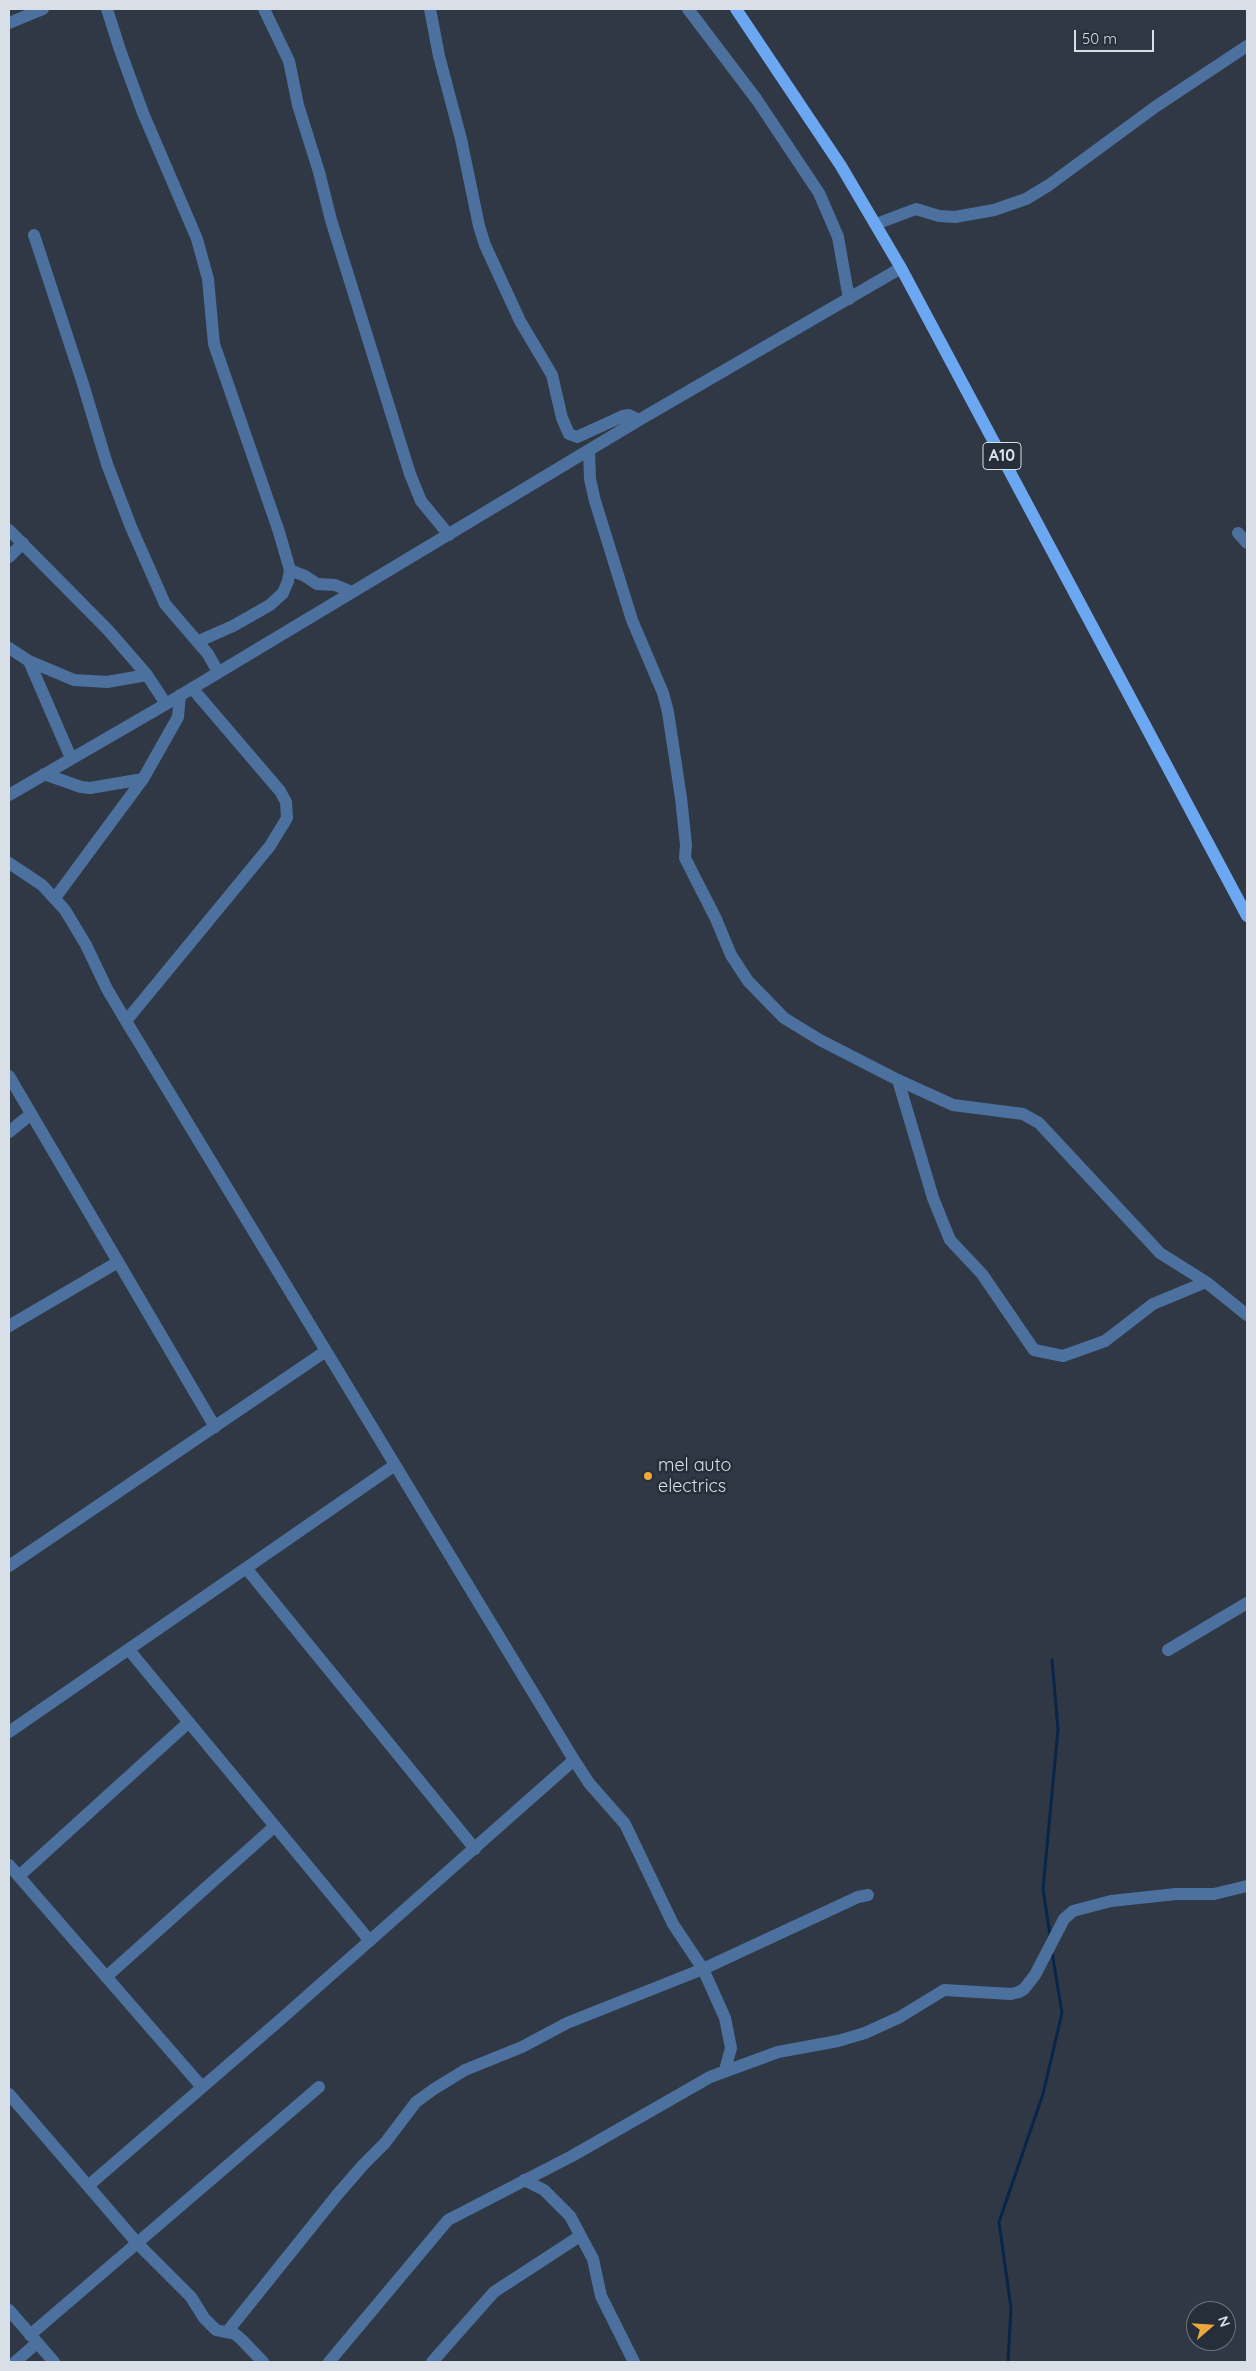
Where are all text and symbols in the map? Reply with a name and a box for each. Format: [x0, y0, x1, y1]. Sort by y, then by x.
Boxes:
scale bar [1076, 20, 1156, 52]
text: 50 m [1082, 29, 1117, 48]
road number: A10 [983, 442, 1021, 470]
place label: mel auto electrics [658, 1455, 731, 1498]
marker: mel auto electrics [642, 1470, 654, 1482]
north arrow [1186, 2301, 1236, 2351]
text: N [1214, 2314, 1234, 2329]

